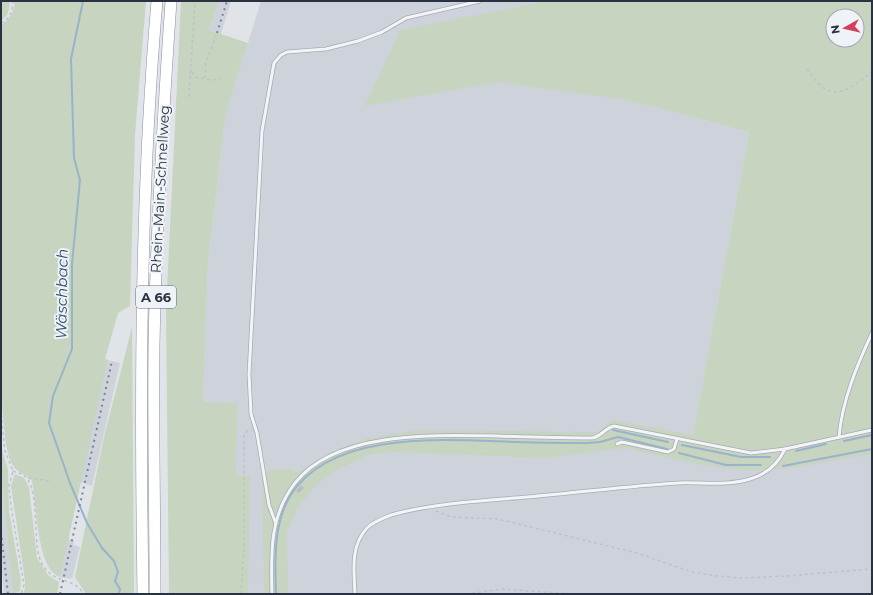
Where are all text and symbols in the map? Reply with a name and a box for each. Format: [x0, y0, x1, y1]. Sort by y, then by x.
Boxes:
north arrow [825, 8, 865, 48]
text: N [828, 24, 843, 35]
street label: Rhein-Main-Schnellweg [147, 105, 173, 273]
water label: Wäschbach [51, 249, 72, 339]
road number: A 66 [136, 286, 176, 308]

